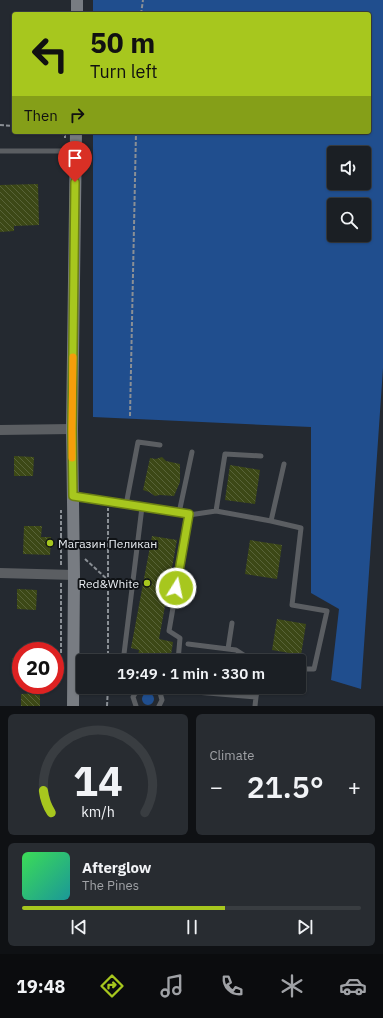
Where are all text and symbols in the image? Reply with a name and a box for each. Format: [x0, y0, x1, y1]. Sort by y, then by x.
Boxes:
text: 50 m [90, 24, 155, 61]
icon: left [24, 28, 76, 80]
text: Turn left [90, 60, 158, 83]
icon: right [66, 104, 88, 126]
text: Then [24, 106, 58, 125]
pin [58, 141, 92, 182]
map controls [327, 146, 371, 242]
button: sound [327, 146, 371, 190]
icon: arrive [64, 147, 86, 169]
button: search [327, 198, 371, 242]
place label: Магазин Пеликан [58, 536, 157, 551]
marker: Магазин Пеликан [45, 538, 55, 548]
position arrow [155, 567, 197, 609]
place label: Red&White [78, 576, 139, 591]
marker: Red&White [142, 578, 152, 588]
speed limit sign: 20 [12, 642, 64, 694]
text: 19:49 · 1 min · 330 m [117, 664, 265, 683]
text: Climate [210, 747, 254, 764]
text: 14 [73, 752, 123, 806]
text: 21.5° [247, 767, 324, 806]
text: − [210, 772, 223, 801]
text: + [348, 772, 361, 801]
text: km/h [81, 801, 115, 820]
text: Afterglow [82, 858, 151, 877]
text: The Pines [82, 877, 139, 894]
icon: previous [68, 916, 90, 938]
icon: pause [181, 916, 203, 938]
icon: next [294, 916, 316, 938]
icon: directions [98, 972, 126, 1000]
icon: music [158, 972, 186, 1000]
icon: phone [218, 972, 246, 1000]
icon: climate [278, 972, 306, 1000]
icon: car [339, 972, 367, 1000]
text: 19:48 [16, 975, 65, 998]

